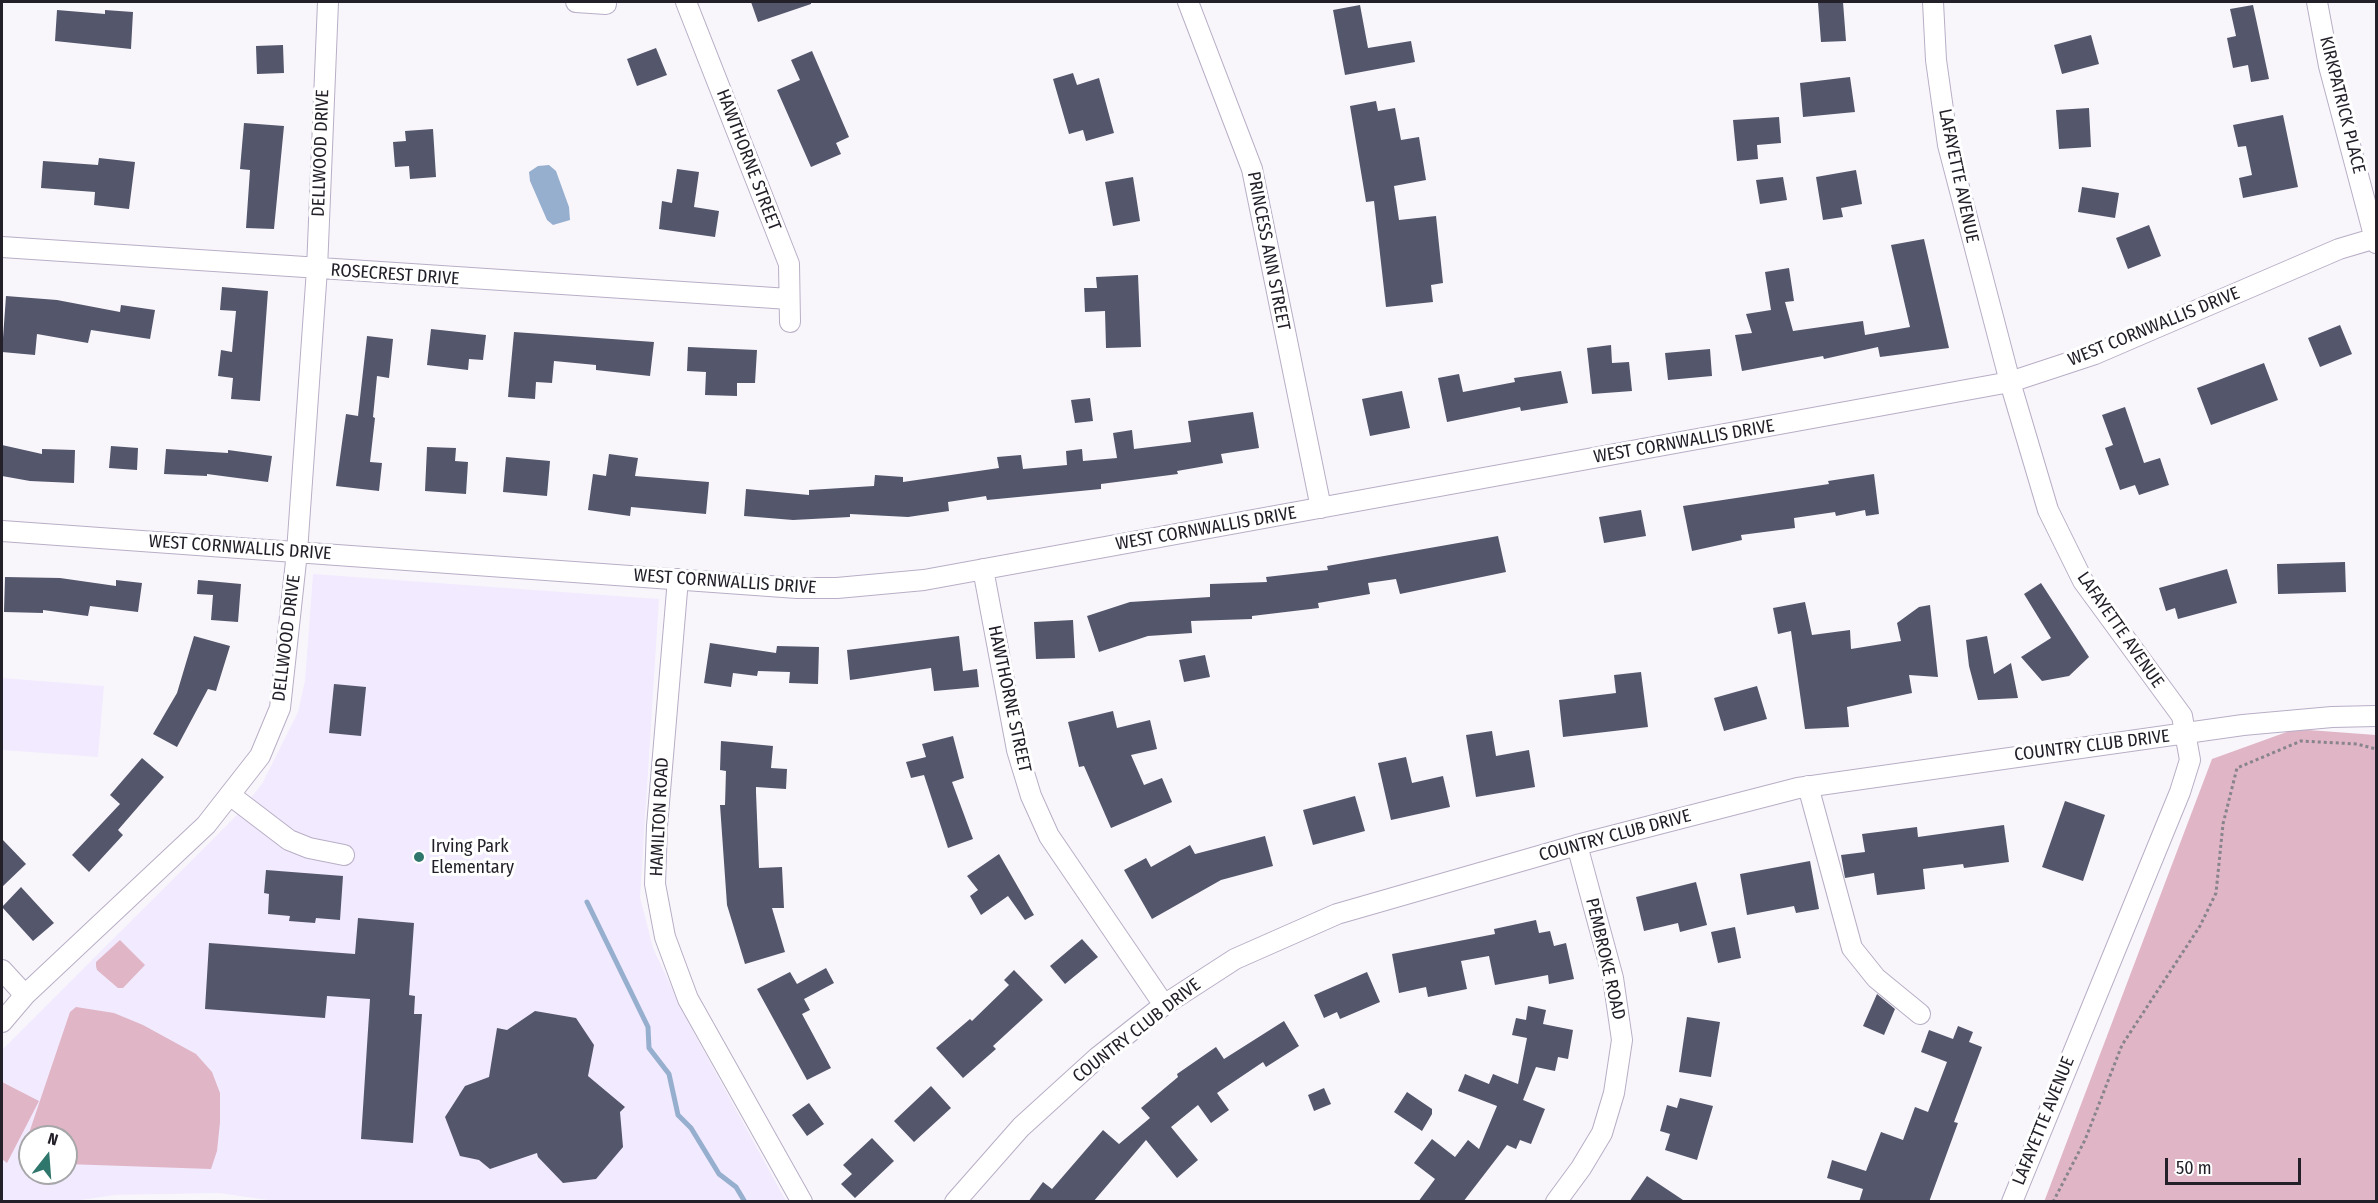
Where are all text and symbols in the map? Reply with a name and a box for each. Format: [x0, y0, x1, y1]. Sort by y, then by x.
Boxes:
street label: KIRKPATRICK PLACE [2315, 34, 2369, 176]
street label: HAWTHORNE STREET [711, 86, 785, 234]
street label: DELLWOOD DRIVE [308, 89, 334, 217]
street label: LAFAYETTE AVENUE [1933, 107, 1983, 245]
street label: PRINCESS ANN STREET [1242, 170, 1294, 332]
street label: ROSECREST DRIVE [330, 260, 460, 290]
street label: WEST CORNWALLIS DRIVE [2065, 283, 2243, 371]
street label: WEST CORNWALLIS DRIVE [1592, 415, 1776, 469]
street label: WEST CORNWALLIS DRIVE [1114, 502, 1298, 556]
street label: WEST CORNWALLIS DRIVE [148, 531, 332, 565]
street label: WEST CORNWALLIS DRIVE [633, 565, 817, 599]
street label: LAFAYETTE AVENUE [2072, 568, 2168, 692]
street label: DELLWOOD DRIVE [269, 573, 305, 703]
street label: HAWTHORNE STREET [983, 624, 1035, 774]
street label: COUNTRY CLUB DRIVE [2013, 726, 2171, 766]
street label: HAMILTON ROAD [646, 757, 674, 877]
street label: COUNTRY CLUB DRIVE [1537, 805, 1693, 867]
place label: Irving Park Elementary [431, 836, 514, 878]
marker: Irving Park Elementary [412, 850, 426, 864]
street label: PEMBROKE ROAD [1580, 896, 1630, 1022]
street label: COUNTRY CLUB DRIVE [1069, 974, 1205, 1088]
street label: LAFAYETTE AVENUE [2008, 1054, 2080, 1188]
north arrow [18, 1125, 78, 1185]
text: N [45, 1129, 60, 1150]
scale bar [2168, 1146, 2304, 1184]
text: 50 m [2176, 1157, 2212, 1179]

